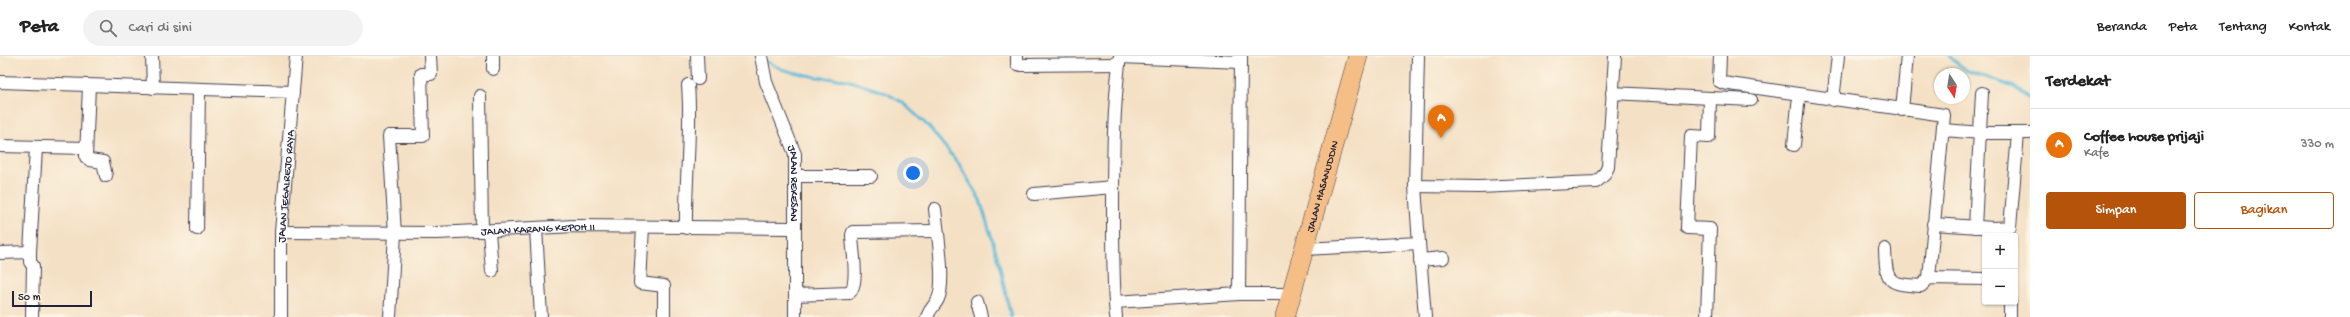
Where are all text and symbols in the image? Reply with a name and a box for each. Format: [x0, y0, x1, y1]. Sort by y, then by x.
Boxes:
search box [83, 10, 363, 46]
text: Peta [20, 16, 59, 39]
icon: search [97, 17, 119, 39]
text: Cari di sini [129, 19, 192, 37]
text: Beranda [2097, 19, 2147, 36]
text: Peta [2169, 19, 2197, 36]
text: Tentang [2219, 19, 2267, 36]
text: Kontak [2289, 19, 2330, 36]
north arrow [1934, 68, 1970, 104]
text: Terdekat [2046, 72, 2110, 92]
pin: A [1428, 105, 1454, 138]
text: Coffee house prijaji [2084, 128, 2204, 146]
street label: JALAN TEGALREJO RAYA [277, 129, 298, 242]
text: A [2055, 137, 2063, 152]
text: 330 m [2301, 137, 2334, 152]
street label: JALAN HASANUDDIN [1305, 139, 1342, 234]
street label: JALAN REKESAN [784, 144, 800, 221]
text: Kafe [2084, 146, 2109, 161]
your location [903, 163, 923, 183]
button: Simpan [2046, 192, 2186, 229]
button: Bagikan [2194, 192, 2334, 229]
street label: JALAN KARANG KEPOH II [481, 222, 595, 239]
map controls [1982, 233, 2018, 305]
button: + [1982, 233, 2018, 269]
button: − [1982, 269, 2018, 305]
scale bar [12, 289, 92, 308]
text: 50 m [18, 292, 40, 304]

